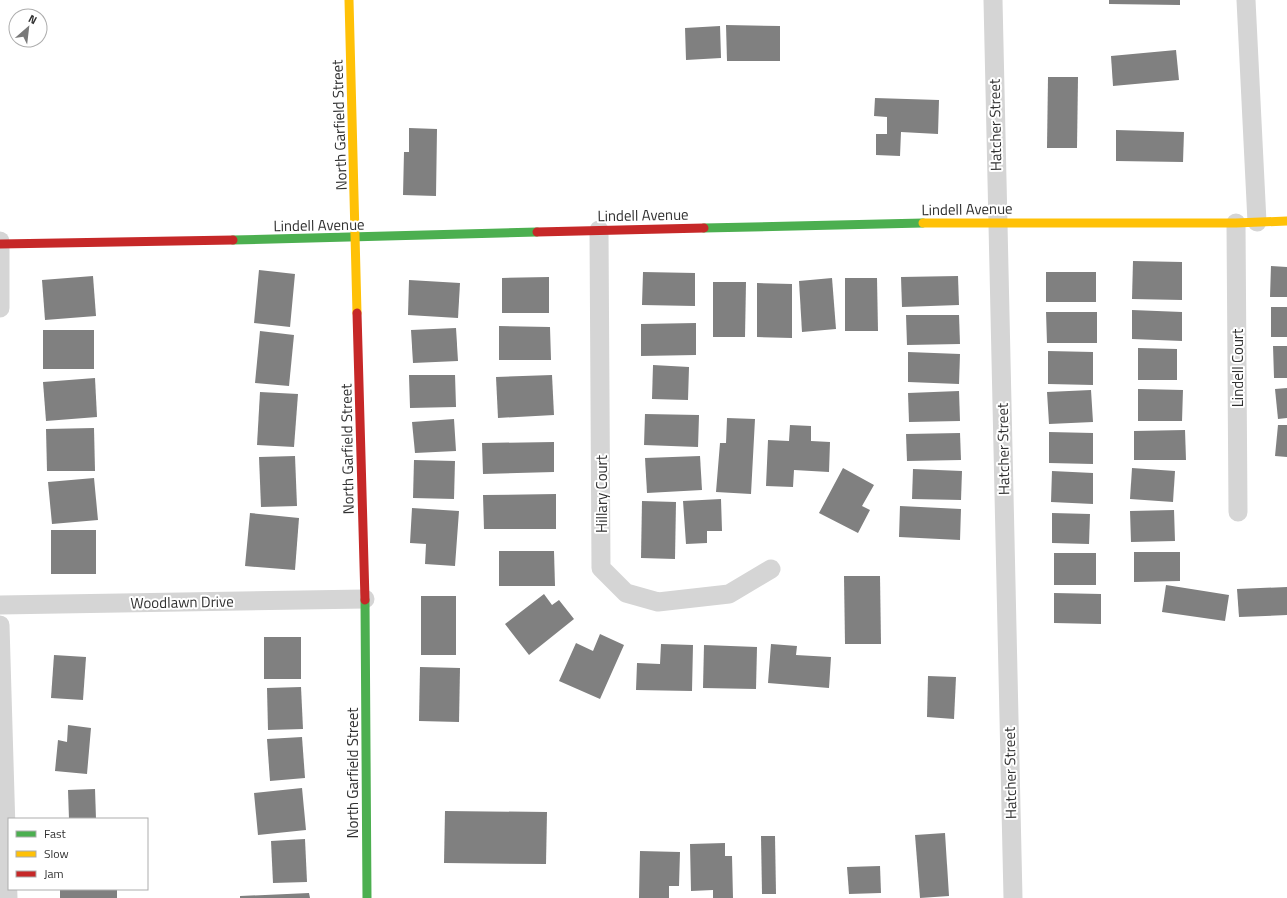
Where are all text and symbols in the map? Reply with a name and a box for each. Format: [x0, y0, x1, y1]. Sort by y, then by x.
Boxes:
north arrow [8, 8, 48, 48]
text: N [26, 10, 40, 28]
street label: North Garfield Street [325, 58, 353, 191]
street label: Hatcher Street [983, 78, 1007, 171]
street label: Lindell Avenue [921, 197, 1013, 221]
street label: Lindell Avenue [597, 203, 689, 227]
street label: Lindell Avenue [273, 213, 365, 237]
street label: Lindell Court [1226, 328, 1249, 407]
street label: North Garfield Street [334, 383, 360, 515]
street label: Hatcher Street [991, 402, 1015, 495]
street label: Hillary Court [590, 454, 613, 533]
street label: Woodlawn Drive [130, 590, 234, 614]
street label: North Garfield Street [341, 707, 364, 838]
street label: Hatcher Street [998, 726, 1022, 819]
legend [8, 818, 148, 890]
text: Fast [44, 824, 67, 843]
text: Slow [44, 844, 69, 863]
text: Jam [44, 864, 64, 883]

